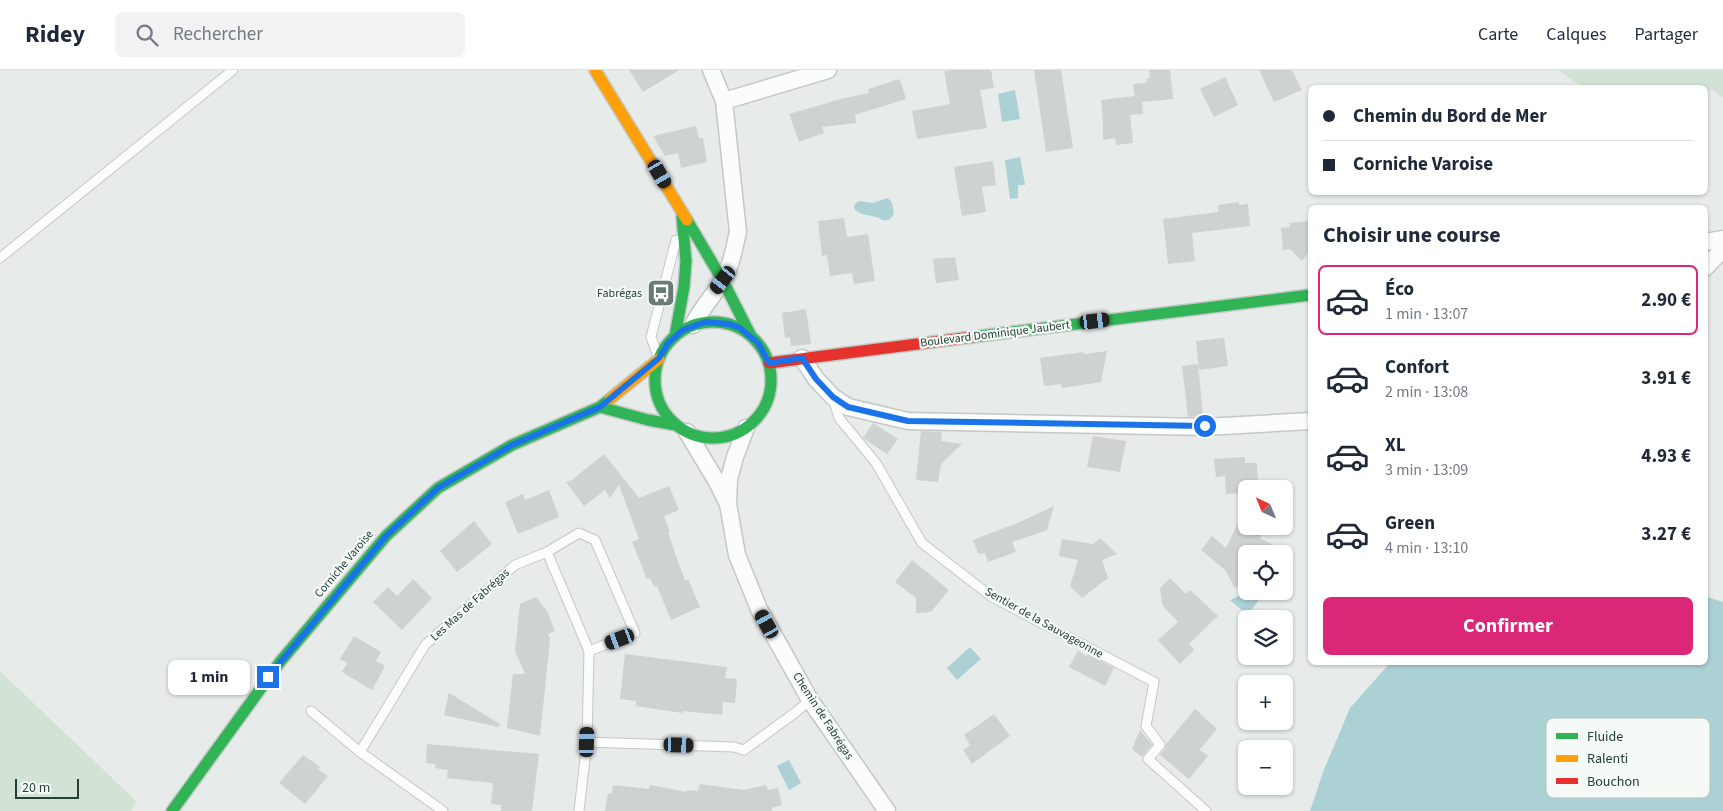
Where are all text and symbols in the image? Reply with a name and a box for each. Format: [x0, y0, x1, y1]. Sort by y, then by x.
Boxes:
search box [115, 12, 465, 57]
text: Ridey [25, 17, 85, 52]
icon: search [133, 21, 161, 49]
text: Rechercher [173, 21, 263, 48]
text: Carte [1478, 22, 1518, 47]
text: Calques [1546, 22, 1606, 47]
text: Partager [1634, 22, 1698, 47]
text: Chemin du Bord de Mer [1353, 103, 1547, 130]
text: Corniche Varoise [1353, 151, 1493, 178]
car [646, 157, 673, 191]
text: Choisir une course [1323, 219, 1501, 251]
car [707, 264, 738, 296]
text: Éco [1385, 276, 1414, 303]
bus stop icon: Fabrégas [646, 278, 676, 308]
icon: car [1325, 278, 1370, 323]
place label: Fabrégas [597, 285, 642, 302]
text: 2.90 € [1641, 287, 1691, 314]
text: 1 min · 13:07 [1385, 303, 1468, 325]
car [1079, 312, 1110, 330]
street label: Boulevard Dominique Jaubert [919, 316, 1071, 352]
text: Confort [1385, 354, 1449, 381]
icon: car [1325, 356, 1370, 401]
text: 3.91 € [1641, 365, 1691, 392]
text: 2 min · 13:08 [1385, 381, 1468, 403]
route start [1194, 415, 1216, 437]
text: XL [1385, 432, 1406, 459]
icon: car [1325, 434, 1370, 479]
text: 4.93 € [1641, 443, 1691, 470]
text: 3 min · 13:09 [1385, 459, 1468, 481]
north arrow [1238, 480, 1292, 535]
map controls [1238, 480, 1293, 795]
text: Green [1385, 510, 1435, 537]
icon: car [1325, 512, 1370, 557]
text: 3.27 € [1641, 521, 1691, 548]
street label: Corniche Varoise [311, 526, 377, 602]
text: 4 min · 13:10 [1385, 537, 1468, 559]
button: locate [1238, 545, 1293, 600]
street label: Les Mas de Fabrégas [427, 565, 513, 645]
street label: Sentier de la Sauvageonne [982, 583, 1106, 663]
button: Confirmer [1323, 597, 1693, 655]
car [753, 607, 780, 641]
button: layers [1238, 610, 1293, 665]
car [603, 627, 636, 651]
callout: 1 min [168, 660, 250, 694]
text: 1 min [190, 666, 228, 688]
route end [257, 666, 279, 688]
street label: Chemin de Fabrégas [788, 669, 858, 763]
button: + [1238, 675, 1293, 730]
legend [1546, 718, 1710, 798]
car [578, 727, 595, 757]
text: Fluide [1587, 727, 1623, 747]
car [663, 737, 694, 753]
button: − [1238, 740, 1293, 795]
text: Ralenti [1587, 749, 1628, 769]
text: Bouchon [1587, 772, 1640, 792]
scale bar [15, 776, 79, 799]
text: 20 m [22, 778, 50, 798]

